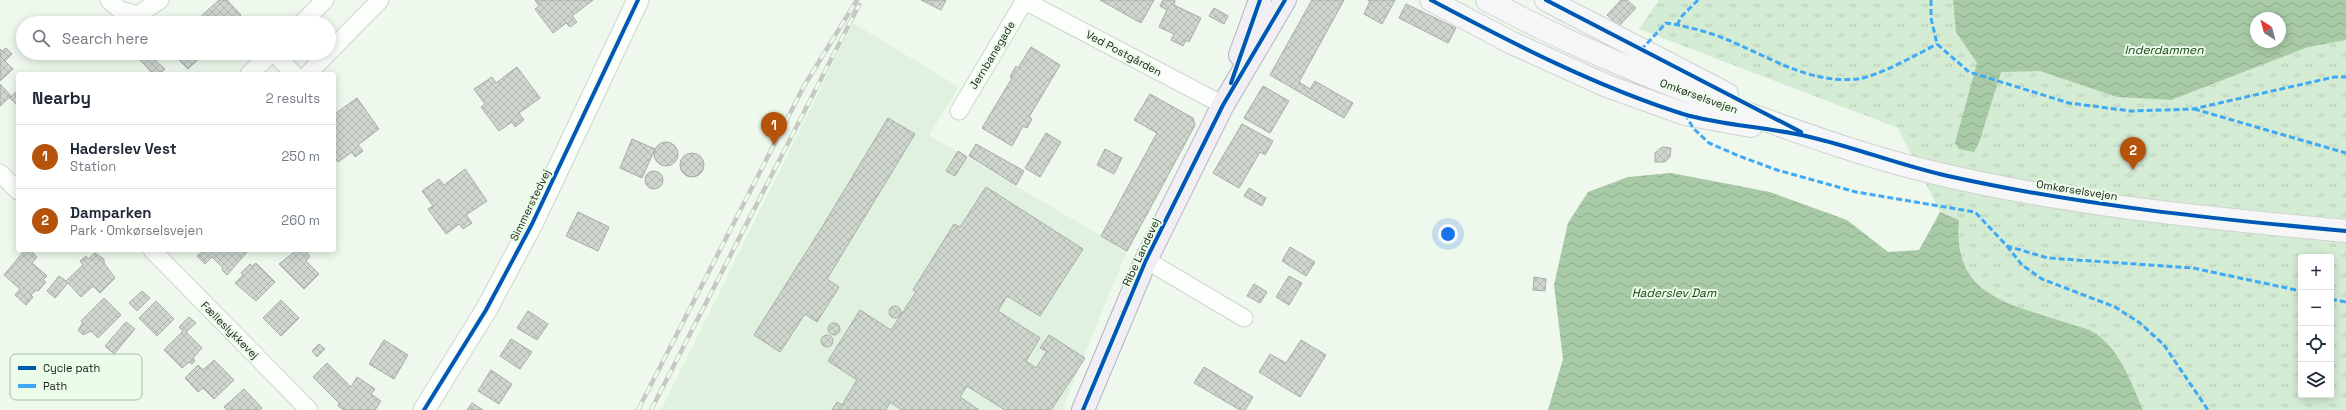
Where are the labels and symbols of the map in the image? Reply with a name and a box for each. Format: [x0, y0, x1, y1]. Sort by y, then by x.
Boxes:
north arrow [2250, 12, 2286, 48]
street label: Jernbanegade [966, 18, 1018, 92]
street label: Ved Postgården [1084, 27, 1164, 79]
water label: Inderdammen [2124, 42, 2204, 58]
street label: Omkørselsvejen [1658, 75, 1740, 117]
pin: 1 [761, 112, 787, 145]
pin: 2 [2120, 137, 2146, 170]
street label: Simmerstedvej [507, 167, 554, 243]
street label: Omkørselsvejen [2035, 177, 2119, 203]
street label: Ribe Landevej [1119, 216, 1163, 288]
your location [1438, 224, 1458, 244]
water label: Haderslev Dam [1632, 285, 1717, 301]
street label: Fælleslykkevej [198, 298, 262, 362]
legend [10, 354, 142, 400]
text: Cycle path [43, 361, 100, 375]
text: Path [43, 379, 67, 393]

